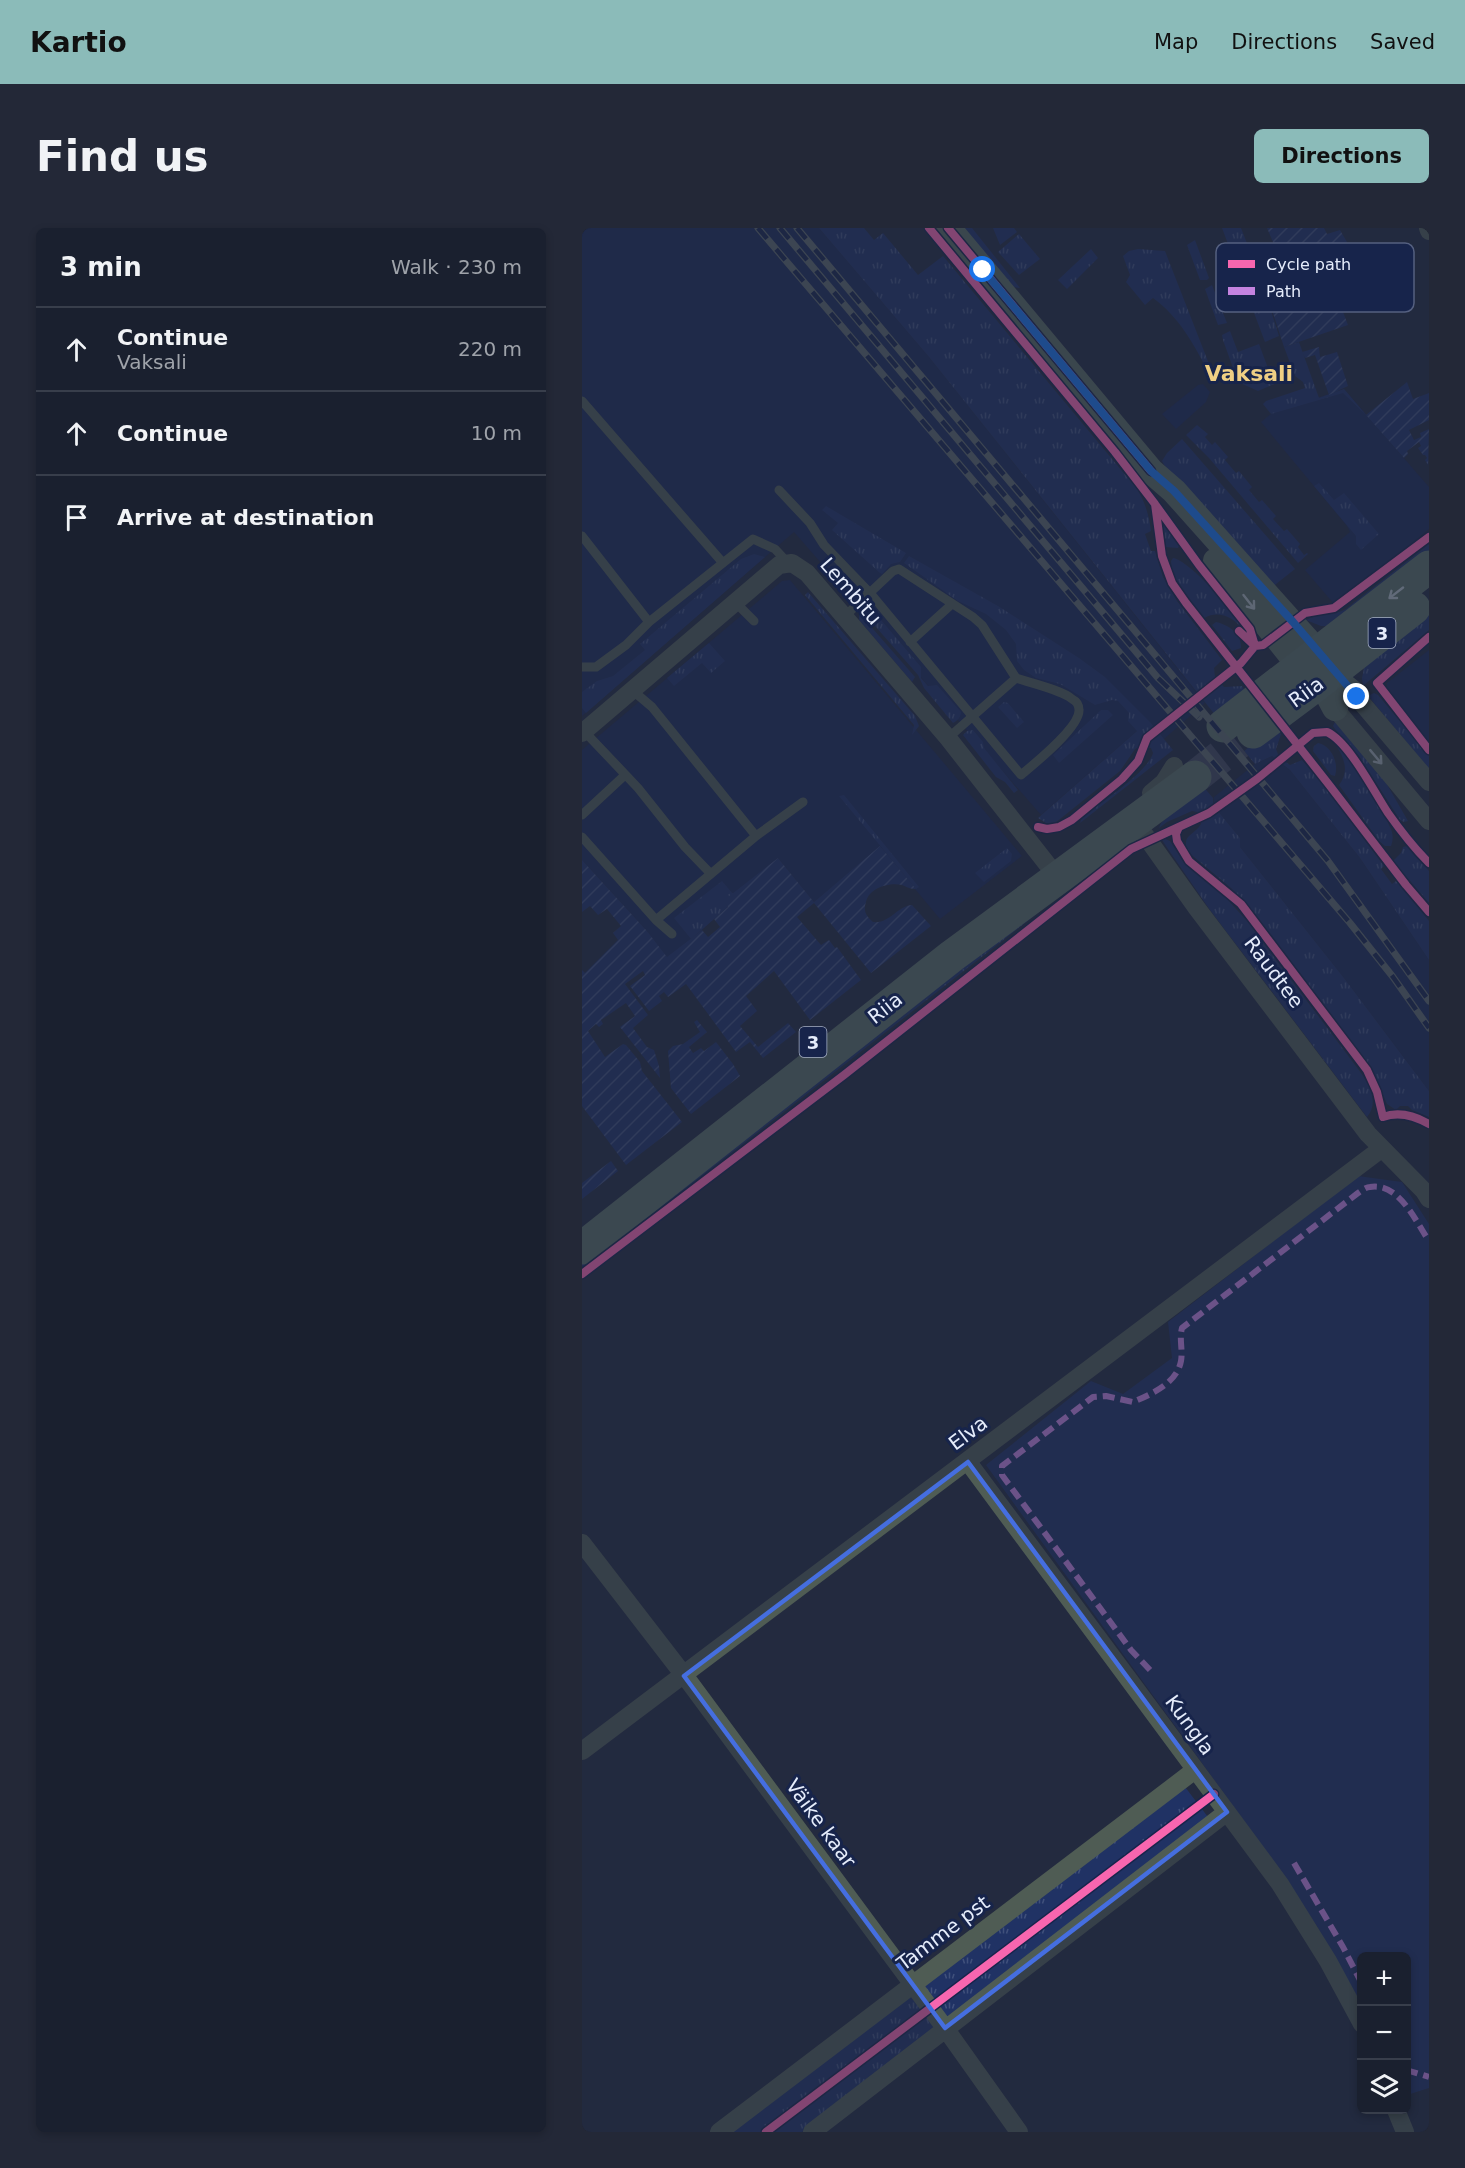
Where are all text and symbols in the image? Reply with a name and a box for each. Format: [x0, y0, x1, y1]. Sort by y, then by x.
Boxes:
text: Kartio [30, 26, 127, 59]
text: Map [1154, 30, 1198, 54]
text: Directions [1231, 30, 1337, 54]
text: Saved [1370, 30, 1435, 54]
button: Directions [1254, 129, 1429, 183]
text: Find us [36, 132, 209, 181]
legend [1216, 243, 1414, 312]
text: 3 min [60, 252, 142, 282]
text: Walk · 230 m [391, 255, 522, 279]
text: Cycle path [1266, 255, 1351, 274]
route start [969, 256, 995, 282]
text: Path [1266, 282, 1301, 301]
text: Continue [117, 325, 228, 350]
icon: ahead [60, 333, 93, 366]
text: 220 m [458, 337, 522, 361]
text: Vaksali [117, 350, 187, 374]
district label: Vaksali [1205, 361, 1293, 386]
icon: ahead [60, 417, 93, 450]
text: Continue [117, 421, 228, 446]
text: 10 m [471, 421, 522, 445]
icon: arrive [60, 501, 93, 534]
text: Arrive at destination [117, 505, 374, 530]
street label: Lembitu [815, 552, 887, 630]
one-way arrow [1388, 586, 1404, 599]
one-way arrow [1242, 594, 1255, 610]
road number: 3 [1368, 618, 1396, 648]
street label: Riia [1284, 671, 1328, 713]
route end [1343, 683, 1369, 709]
one-way arrow [1369, 749, 1383, 764]
street label: Raudtee [1239, 931, 1309, 1013]
street label: Riia [863, 987, 907, 1029]
road number: 3 [800, 1027, 826, 1057]
street label: Elva [944, 1411, 992, 1455]
street label: Kungla [1160, 1690, 1220, 1760]
street label: Väike kaar [781, 1774, 862, 1873]
street label: Tamme pst [891, 1890, 994, 1976]
map controls [1357, 1952, 1411, 2114]
button: + [1357, 1952, 1411, 2006]
button: − [1357, 2006, 1411, 2060]
button: layers [1357, 2060, 1411, 2114]

